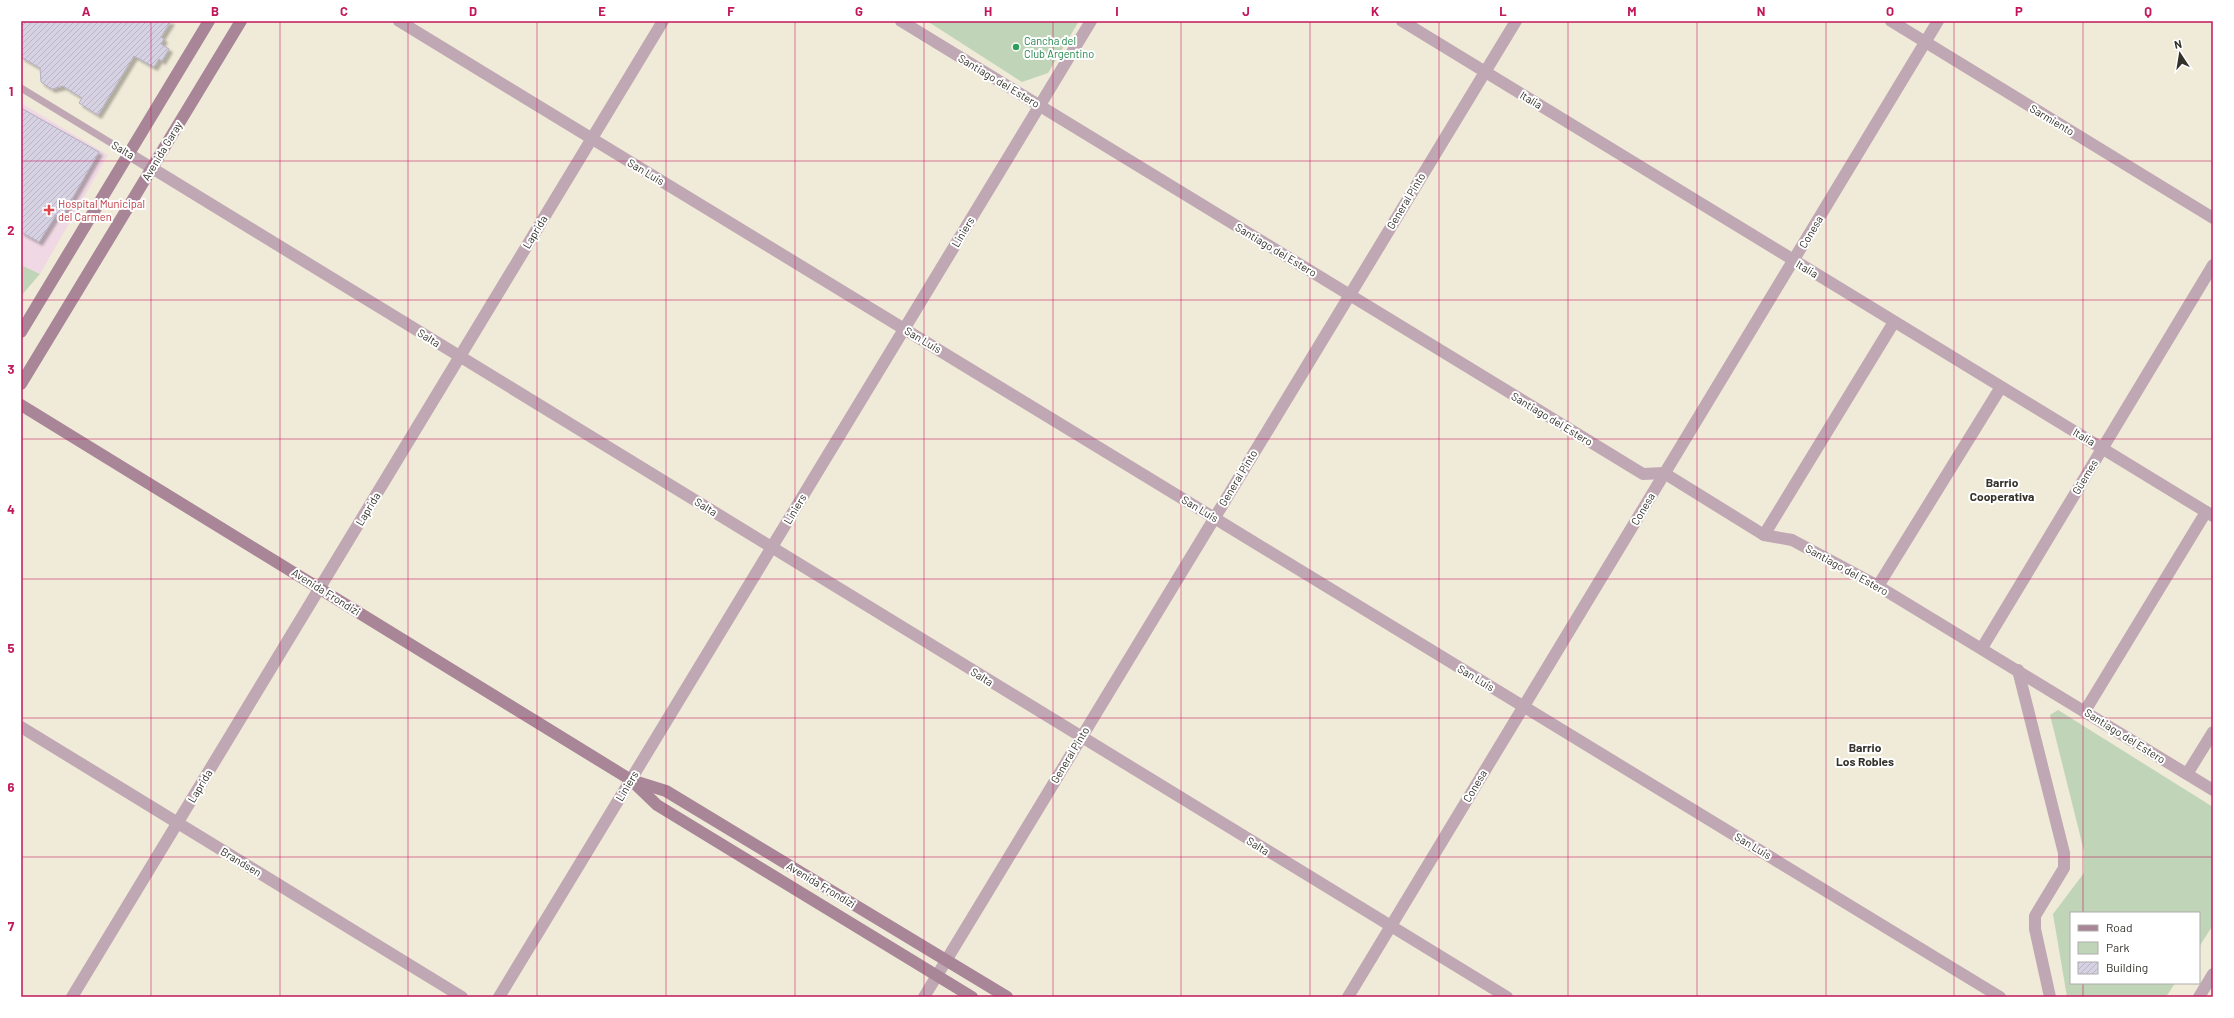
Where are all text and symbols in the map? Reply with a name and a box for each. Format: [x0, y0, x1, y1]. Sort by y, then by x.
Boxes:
text: A [82, 3, 91, 19]
text: B [211, 3, 219, 19]
text: C [340, 3, 348, 19]
text: D [469, 3, 477, 19]
text: E [598, 3, 606, 19]
text: F [727, 3, 735, 19]
text: G [855, 3, 863, 19]
text: H [984, 3, 992, 19]
text: I [1115, 3, 1119, 19]
text: J [1242, 3, 1250, 19]
text: K [1371, 3, 1379, 19]
text: L [1499, 3, 1507, 19]
text: M [1627, 3, 1637, 19]
text: N [1757, 3, 1765, 19]
text: O [1886, 3, 1894, 19]
text: P [2015, 3, 2023, 19]
text: Q [2144, 3, 2152, 19]
place label: Cancha del Club Argentino [1024, 34, 1094, 60]
north arrow [2160, 34, 2200, 74]
text: N [2173, 37, 2183, 51]
marker: Cancha del Club Argentino [1011, 42, 1021, 52]
street label: Santiago del Estero [956, 51, 1042, 110]
text: 1 [9, 83, 13, 99]
street label: Italia [1518, 88, 1545, 111]
street label: Sarmiento [2028, 101, 2077, 138]
street label: Avenida Garay [139, 119, 184, 183]
street label: Salta [110, 138, 137, 161]
street label: San Luis [626, 156, 667, 188]
street label: General Pinto [1384, 170, 1428, 231]
place label: Hospital Municipal del Carmen [58, 197, 145, 223]
marker: Hospital Municipal del Carmen [43, 204, 55, 216]
street label: Laprida [520, 213, 550, 251]
street label: Conesa [1796, 213, 1825, 250]
street label: Liniers [949, 214, 977, 249]
street label: Santiago del Estero [1233, 220, 1319, 279]
text: 2 [7, 222, 15, 238]
street label: Italia [1794, 257, 1821, 280]
street label: San Luis [903, 324, 944, 356]
street label: Salta [416, 326, 443, 349]
text: 3 [7, 361, 15, 377]
street label: Santiago del Estero [1509, 389, 1595, 448]
street label: Italia [2071, 425, 2098, 448]
street label: General Pinto [1216, 447, 1260, 508]
street label: Güemes [2069, 457, 2100, 497]
district label: Barrio Cooperativa [1970, 475, 2034, 503]
street label: Laprida [353, 490, 383, 528]
street label: Conesa [1628, 490, 1657, 527]
street label: Liniers [781, 491, 809, 526]
street label: San Luis [1180, 493, 1221, 525]
street label: Salta [693, 495, 720, 518]
text: 4 [7, 501, 15, 517]
street label: Santiago del Estero [1804, 541, 1891, 598]
street label: Avenida Frondizi [290, 565, 363, 618]
text: 5 [7, 640, 15, 656]
street label: San Luis [1456, 662, 1497, 694]
street label: Salta [969, 665, 996, 688]
street label: Santiago del Estero [2083, 706, 2168, 766]
street label: General Pinto [1048, 724, 1092, 785]
district label: Barrio Los Robles [1836, 740, 1894, 768]
street label: Laprida [185, 767, 215, 805]
street label: Conesa [1460, 767, 1489, 804]
street label: Liniers [613, 768, 641, 803]
text: 6 [8, 779, 15, 795]
street label: San Luis [1733, 830, 1774, 862]
street label: Salta [1245, 834, 1272, 857]
street label: Brandsen [218, 844, 264, 879]
street label: Avenida Frondizi [784, 859, 858, 910]
legend [2070, 912, 2200, 984]
text: 7 [8, 918, 15, 934]
text: Road [2106, 920, 2133, 934]
text: Park [2106, 940, 2130, 954]
text: Building [2106, 960, 2148, 974]

